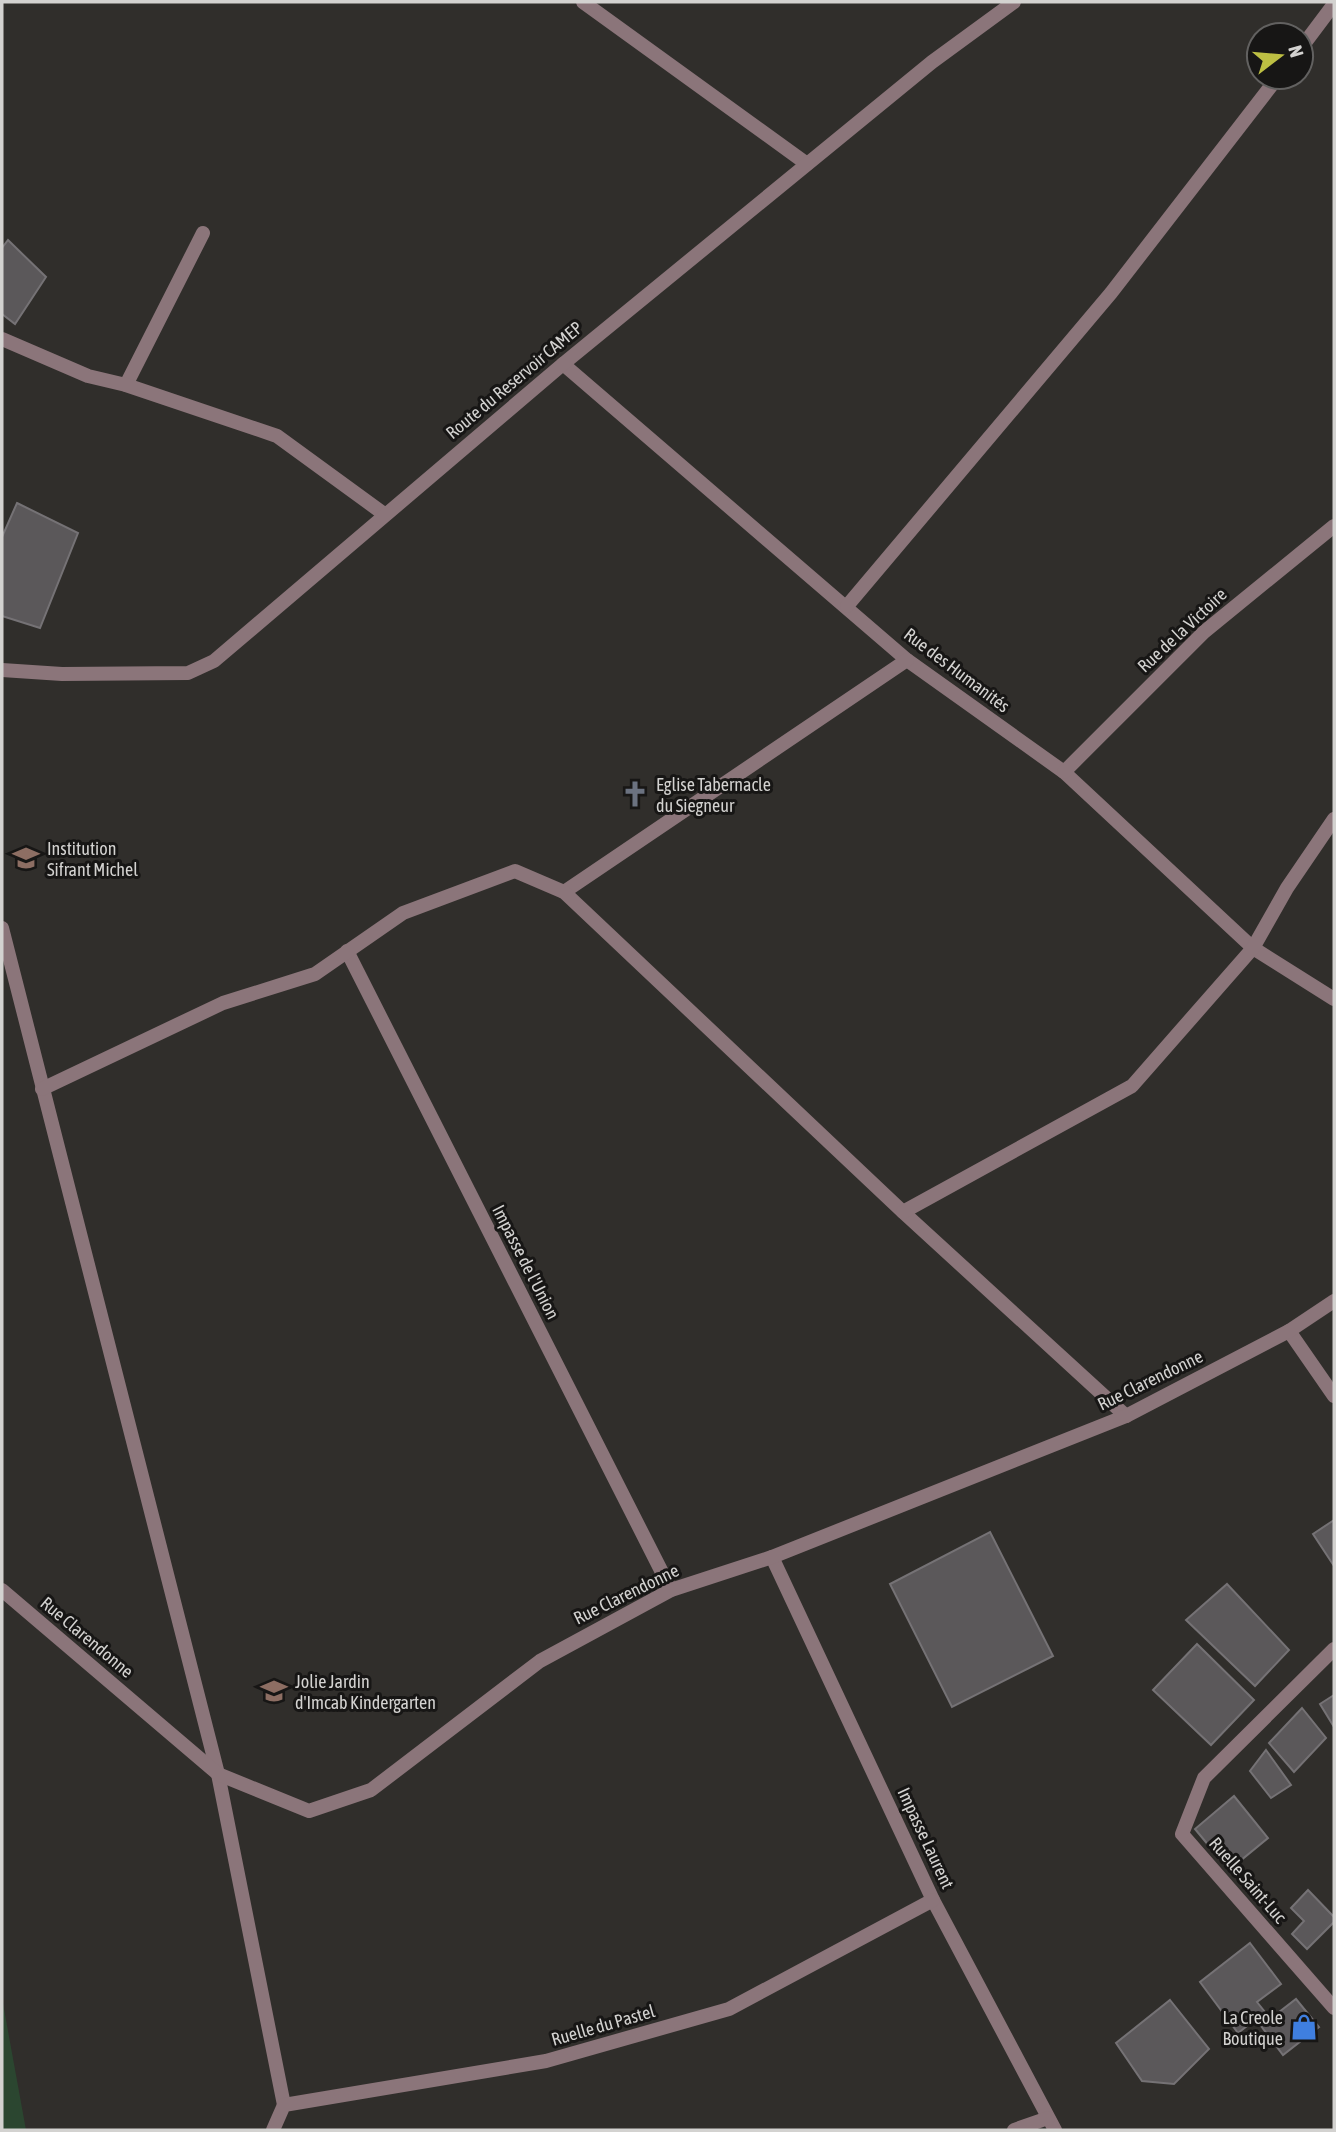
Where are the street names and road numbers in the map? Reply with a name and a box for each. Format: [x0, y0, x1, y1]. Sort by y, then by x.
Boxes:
street label: Route du Reservoir CAMEP [442, 317, 587, 443]
street label: Rue de la Victoire [1133, 584, 1231, 676]
street label: Rue des Humanités [900, 623, 1014, 717]
street label: Impasse de l'Union [488, 1201, 564, 1323]
street label: Rue Clarendonne [1094, 1345, 1206, 1415]
street label: Rue Clarendonne [570, 1559, 682, 1629]
street label: Rue Clarendonne [36, 1592, 138, 1682]
street label: Impasse Laurent [893, 1784, 959, 1892]
street label: Ruelle Saint-Luc [1205, 1833, 1291, 1927]
street label: Ruelle du Pastel [549, 2000, 657, 2050]

